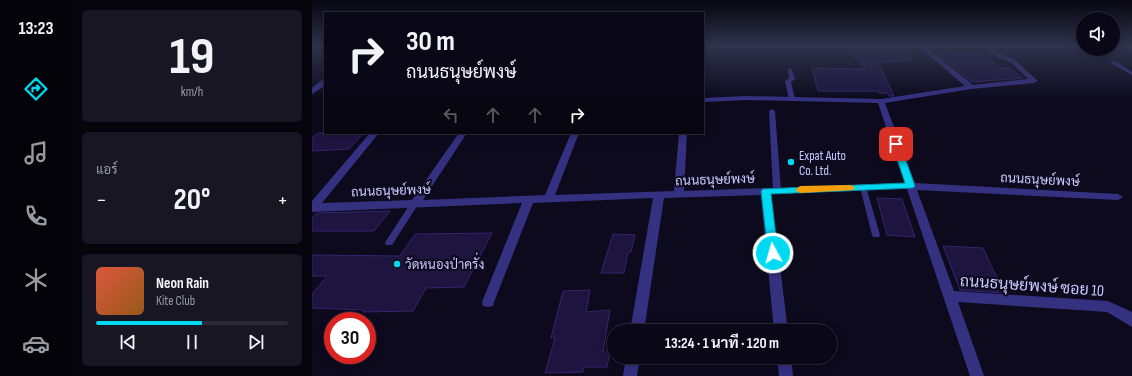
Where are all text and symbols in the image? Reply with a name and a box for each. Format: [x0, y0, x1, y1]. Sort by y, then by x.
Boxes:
map controls [1076, 12, 1120, 56]
button: sound [1076, 12, 1120, 56]
text: 13:23 [18, 18, 54, 39]
text: 30 m [406, 25, 455, 58]
text: 19 [169, 26, 215, 89]
icon: right [340, 28, 392, 80]
text: ถนนธนุษย์พงษ์ [406, 62, 516, 83]
icon: directions [22, 75, 50, 103]
text: km/h [181, 84, 203, 100]
icon: left [440, 104, 462, 126]
icon: ahead [482, 104, 504, 126]
icon: ahead [524, 104, 546, 126]
icon: right [566, 104, 588, 126]
pin [879, 127, 913, 161]
icon: arrive [885, 133, 907, 155]
icon: music [22, 139, 50, 167]
place label: Expat Auto Co. Ltd. [799, 148, 846, 179]
marker: Expat Auto Co. Ltd. [786, 157, 796, 167]
text: แอร์ [96, 162, 117, 178]
street label: ถนนธนุษย์พงษ์ [1000, 168, 1080, 191]
street label: ถนนธนุษย์พงษ์ [675, 169, 755, 190]
street label: ถนนธนุษย์พงษ์ [351, 180, 431, 201]
text: 20° [174, 182, 210, 218]
text: − [96, 187, 107, 214]
text: + [277, 187, 288, 214]
icon: phone [22, 202, 50, 230]
position arrow [752, 232, 794, 274]
place label: วัดหนองป่าครั่ง [405, 252, 484, 273]
marker: วัดหนองป่าครั่ง [392, 259, 402, 269]
icon: climate [22, 266, 50, 294]
street label: ถนนธนุษย์พงษ์ ซอย 10 [959, 268, 1105, 302]
text: Neon Rain [156, 274, 209, 293]
text: Kite Club [156, 293, 195, 309]
speed limit sign: 30 [324, 312, 376, 364]
icon: car [22, 330, 50, 358]
icon: previous [117, 331, 139, 353]
icon: pause [181, 331, 203, 353]
icon: next [245, 331, 267, 353]
text: 13:24 · 1 นาที · 120 m [665, 334, 779, 353]

